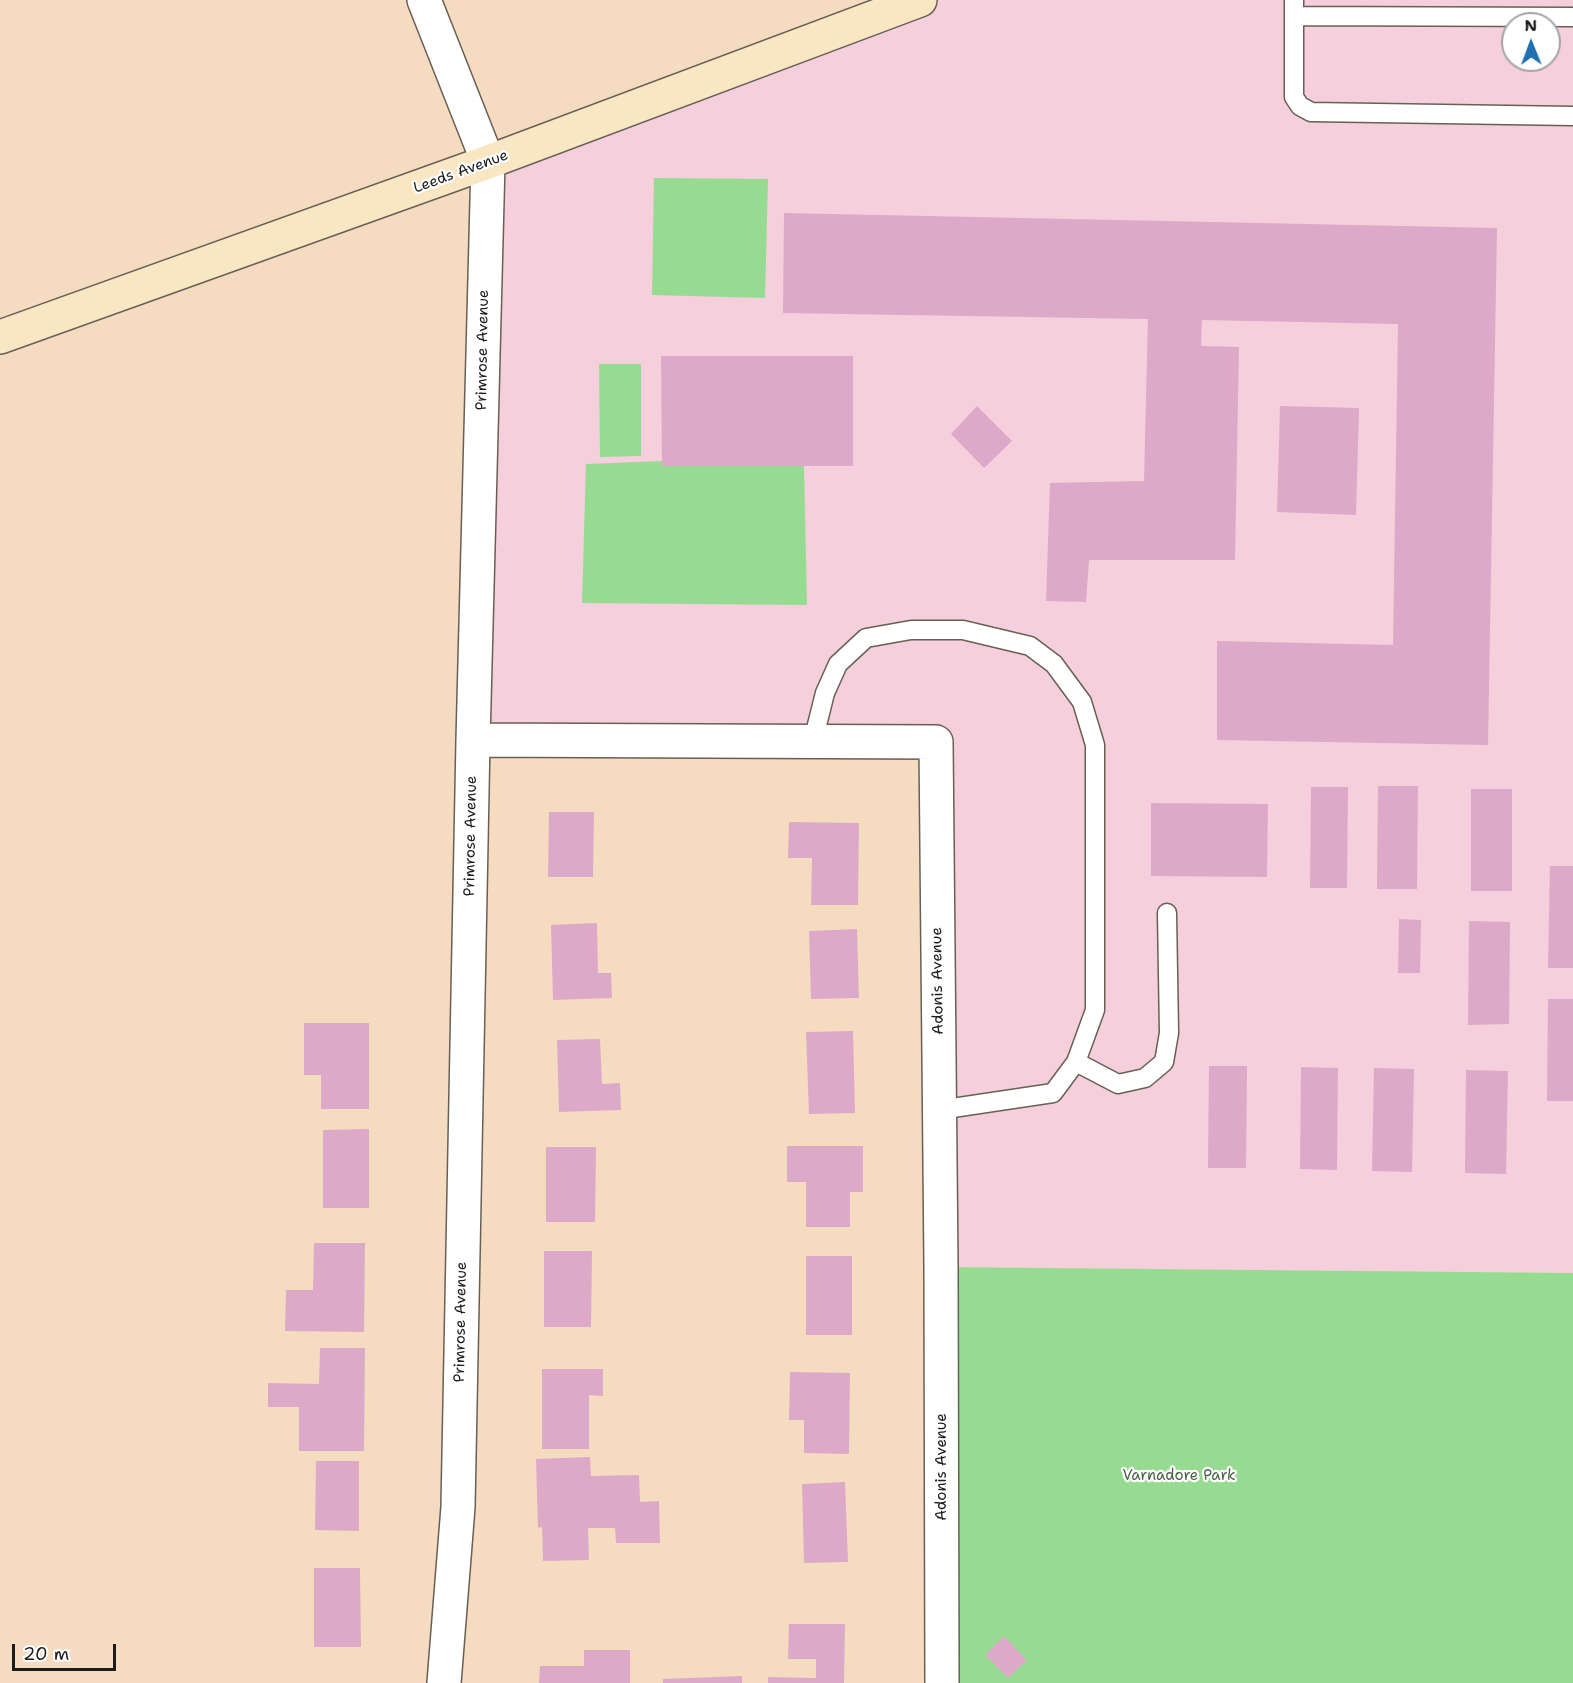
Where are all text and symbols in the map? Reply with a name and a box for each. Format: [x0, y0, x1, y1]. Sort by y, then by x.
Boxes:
north arrow [1501, 12, 1561, 72]
text: N [1524, 15, 1537, 36]
street label: Leeds Avenue [411, 147, 511, 197]
street label: Primrose Avenue [473, 290, 493, 410]
street label: Primrose Avenue [461, 776, 481, 896]
street label: Adonis Avenue [928, 927, 948, 1035]
street label: Primrose Avenue [451, 1262, 471, 1382]
street label: Adonis Avenue [933, 1413, 951, 1521]
park label: Varnadore Park [1122, 1467, 1236, 1485]
scale bar [15, 1632, 118, 1670]
text: 20 m [23, 1642, 69, 1666]

